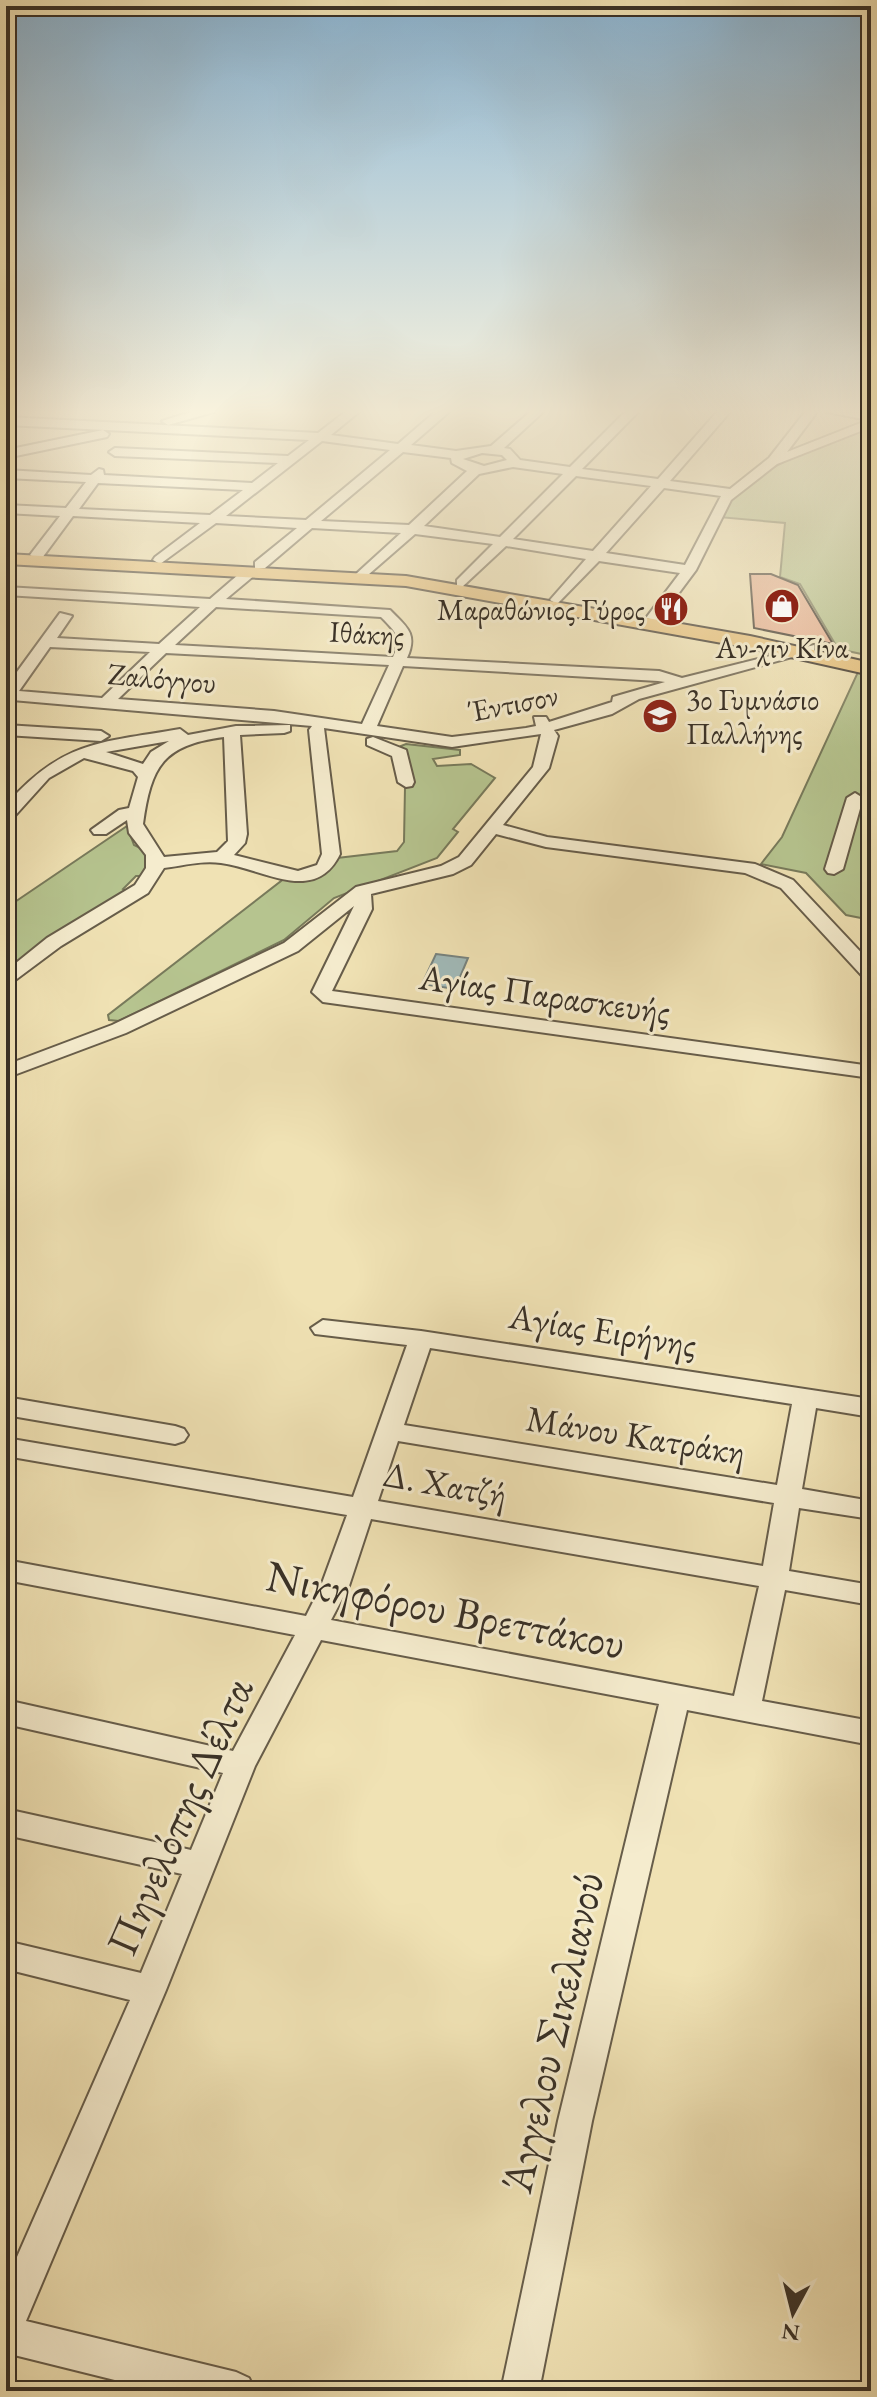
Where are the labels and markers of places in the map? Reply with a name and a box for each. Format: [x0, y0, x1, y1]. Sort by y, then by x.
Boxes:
shop icon: Αν-χιν Κίνα [763, 587, 801, 625]
place label: Μαραθώνιος Γύρος [437, 590, 645, 629]
restaurant icon: Μαραθώνιος Γύρος [652, 590, 690, 628]
place label: Αν-χιν Κίνα [715, 628, 849, 667]
place label: 3ο Γυμνάσιο Παλλήνης [686, 680, 819, 753]
school or university icon: 3ο Γυμνάσιο Παλλήνης [641, 697, 679, 735]

